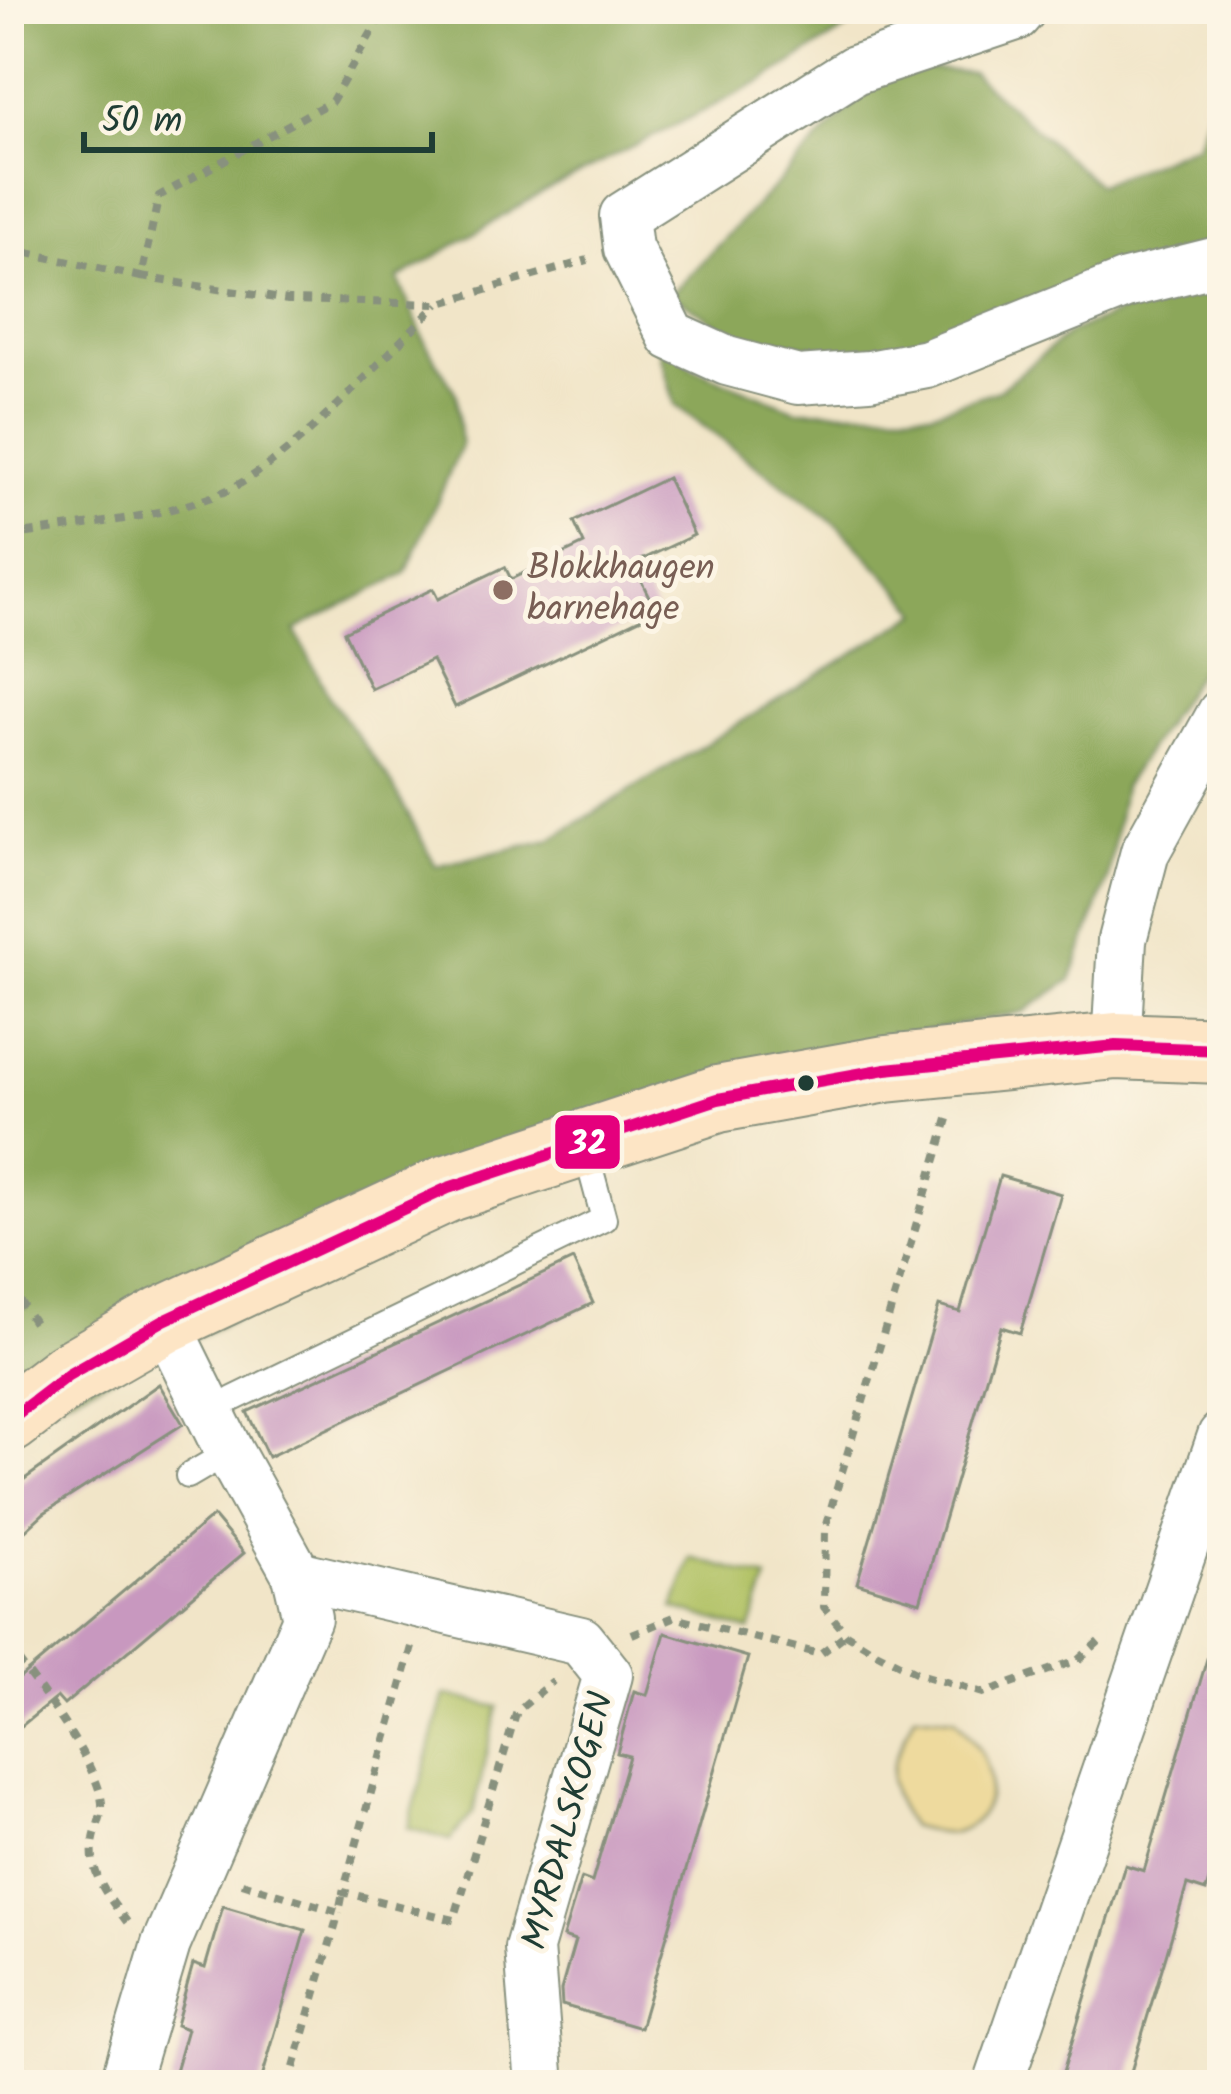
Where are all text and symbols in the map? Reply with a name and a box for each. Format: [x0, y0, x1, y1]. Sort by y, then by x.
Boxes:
scale bar [84, 78, 432, 152]
text: 50 m [102, 94, 182, 151]
place label: Blokkhaugen barnehage [527, 541, 715, 639]
marker: Blokkhaugen barnehage [490, 577, 516, 603]
unlabelled marker [795, 1072, 817, 1094]
line badge: 32 [553, 1113, 622, 1171]
text: 32 [568, 1119, 607, 1172]
street label: MYRDALSKOGEN [507, 1686, 631, 1956]

